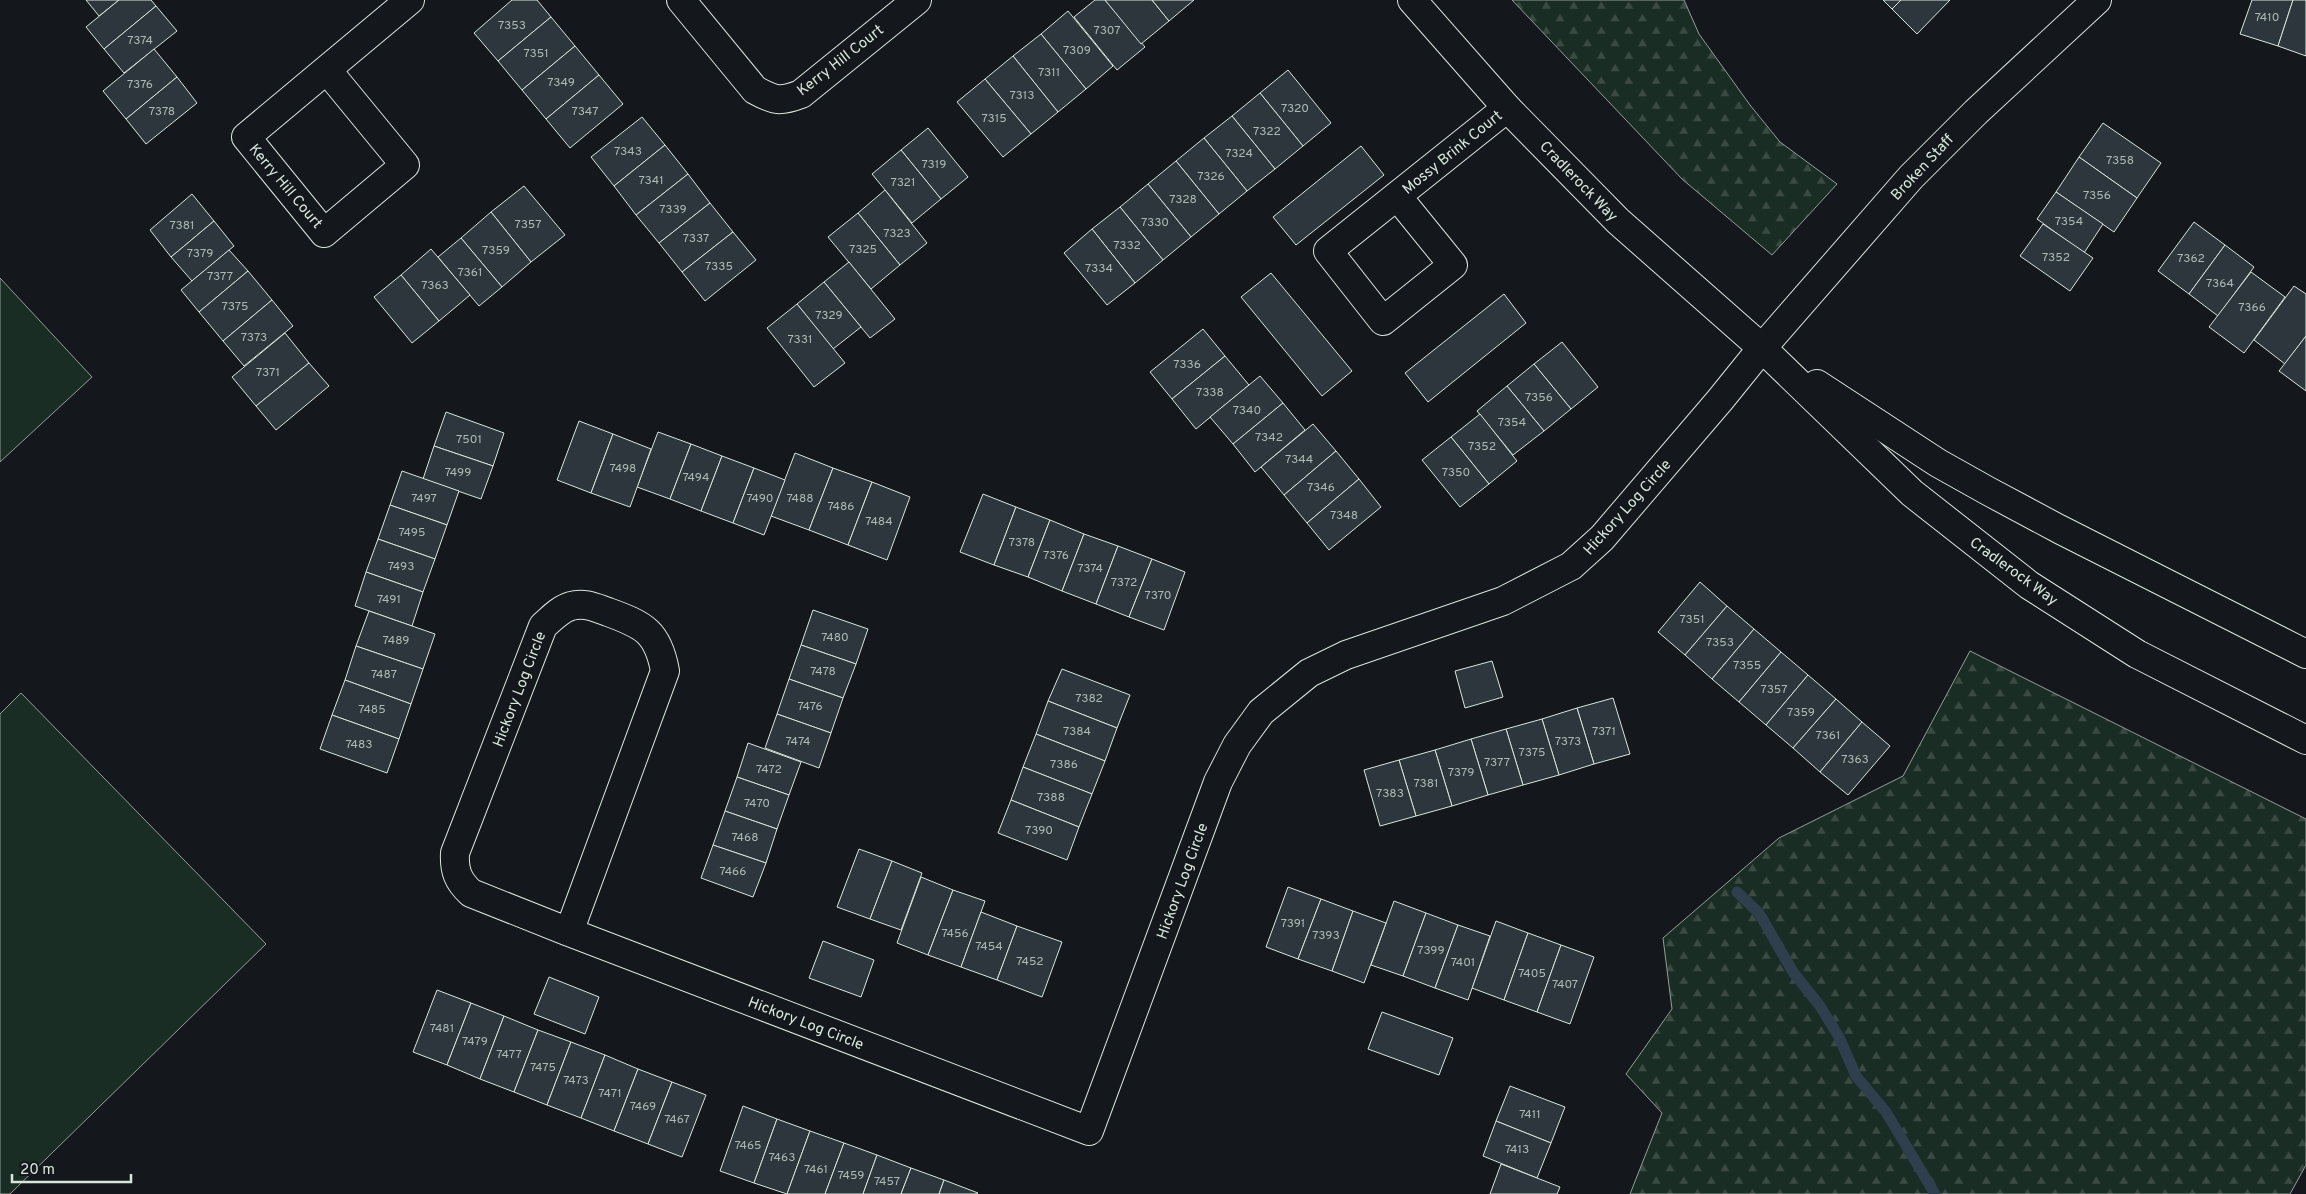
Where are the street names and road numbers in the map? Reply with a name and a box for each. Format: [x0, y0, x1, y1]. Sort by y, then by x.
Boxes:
street label: Kerry Hill Court [794, 21, 888, 101]
street label: Mossy Brink Court [1399, 107, 1507, 199]
street label: Broken Staff [1888, 131, 1959, 205]
street label: Cradlerock Way [1535, 138, 1621, 226]
street label: Kerry Hill Court [244, 141, 326, 233]
street label: Hickory Log Circle [1580, 456, 1676, 560]
street label: Cradlerock Way [1965, 534, 2061, 611]
street label: Hickory Log Circle [490, 629, 551, 750]
street label: Hickory Log Circle [1154, 821, 1213, 942]
street label: Hickory Log Circle [745, 994, 866, 1055]

